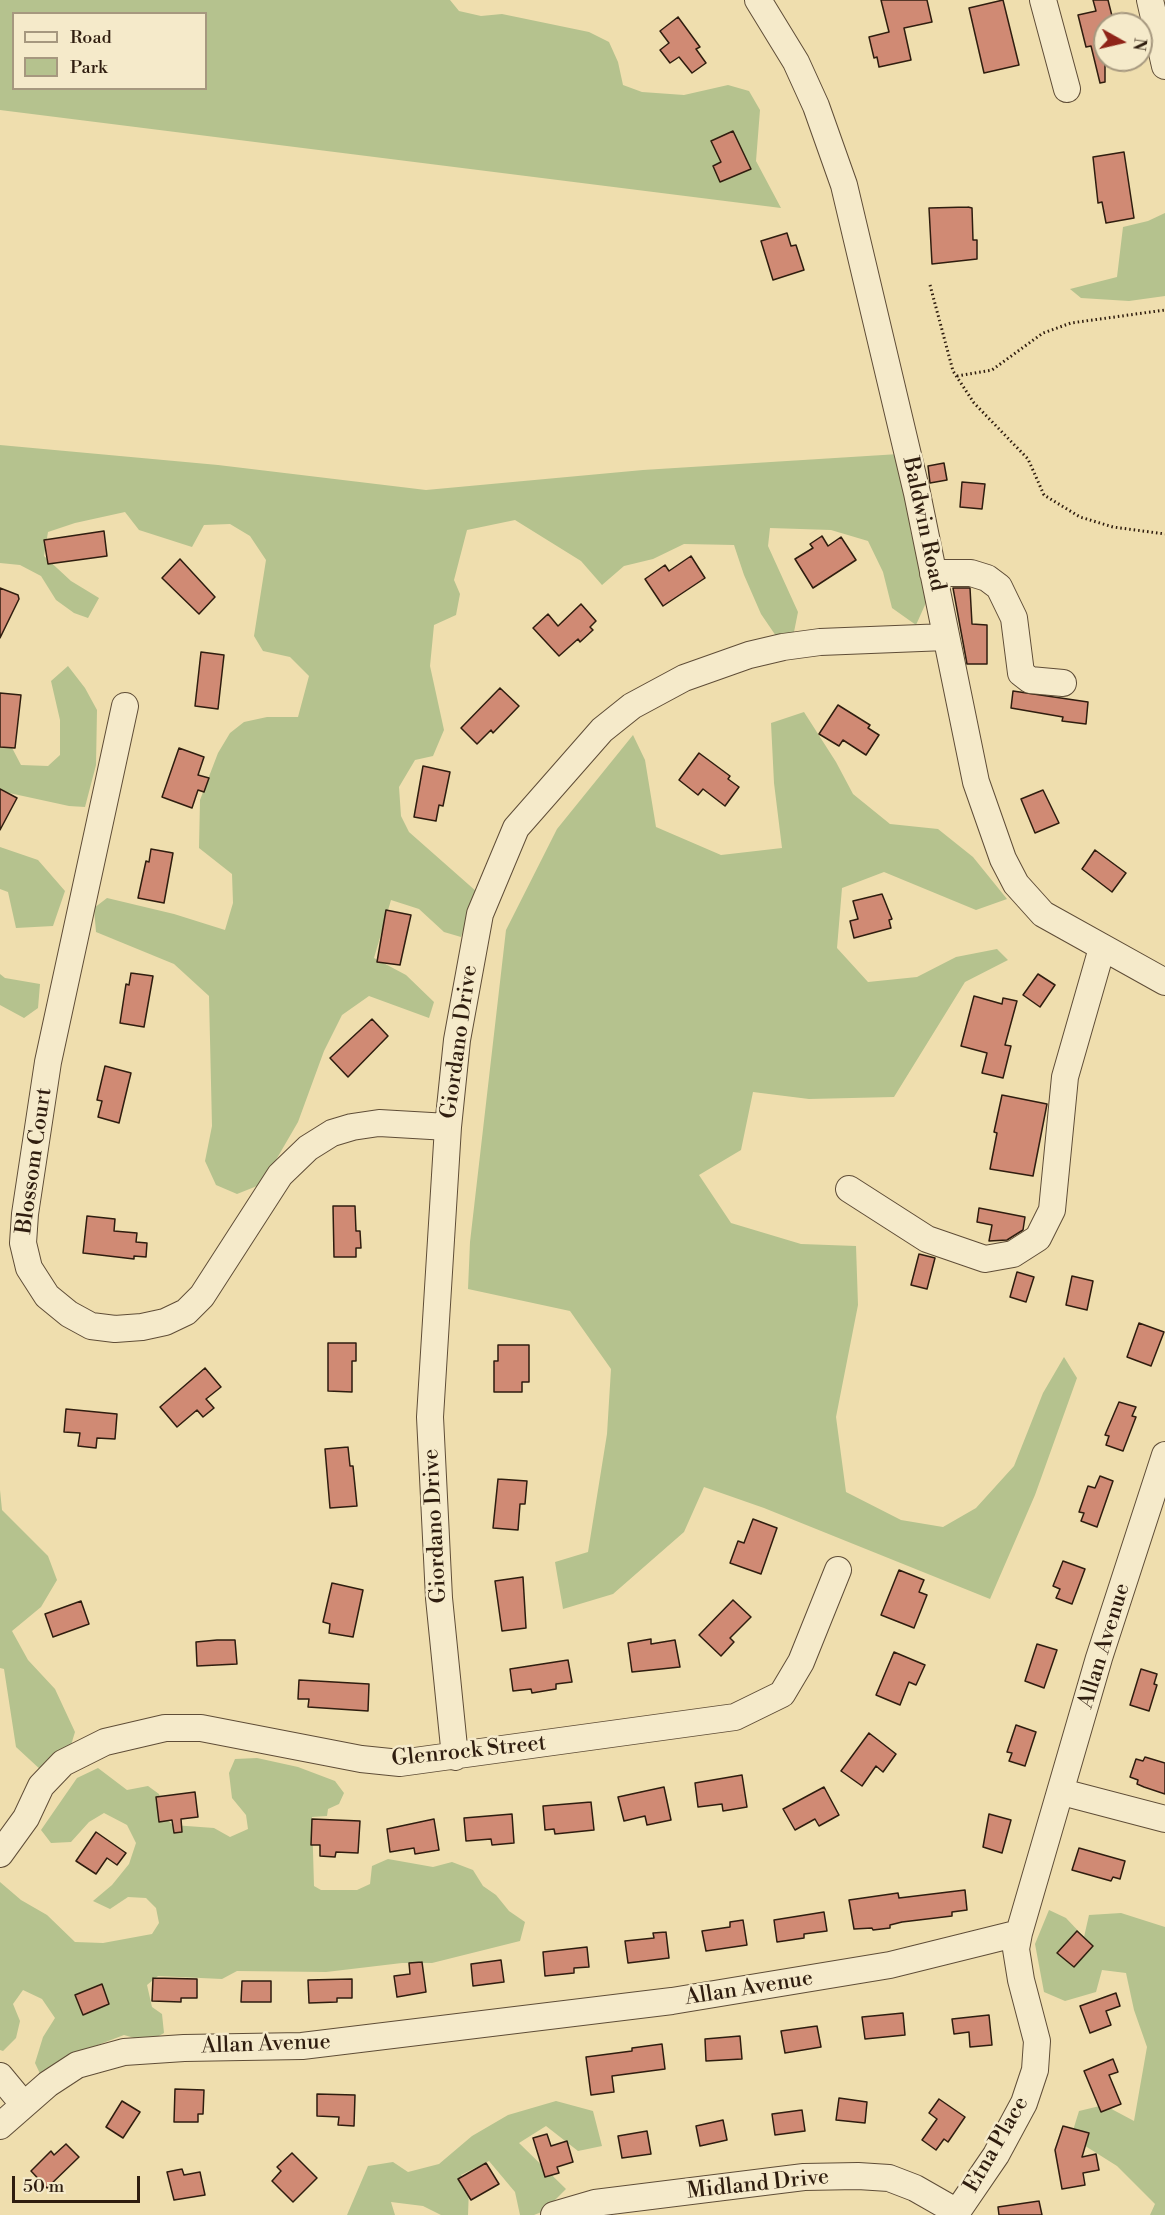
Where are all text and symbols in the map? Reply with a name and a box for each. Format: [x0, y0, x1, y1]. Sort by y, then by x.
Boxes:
legend [12, 12, 207, 90]
north arrow [1093, 12, 1153, 72]
text: Road [70, 26, 112, 49]
text: N [1128, 37, 1150, 52]
text: Park [70, 56, 107, 79]
street label: Baldwin Road [896, 454, 950, 594]
street label: Giordano Drive [436, 964, 484, 1120]
street label: Blossom Court [12, 1086, 58, 1236]
street label: Giordano Drive [419, 1448, 453, 1604]
street label: Allan Avenue [1073, 1580, 1137, 1712]
street label: Glenrock Street [390, 1731, 548, 1773]
street label: Allan Avenue [683, 1966, 815, 2012]
street label: Allan Avenue [201, 2030, 331, 2060]
street label: Etna Place [959, 2092, 1035, 2198]
scale bar [15, 2164, 142, 2202]
street label: Midland Drive [686, 2164, 830, 2206]
text: 50 m [23, 2175, 64, 2198]

